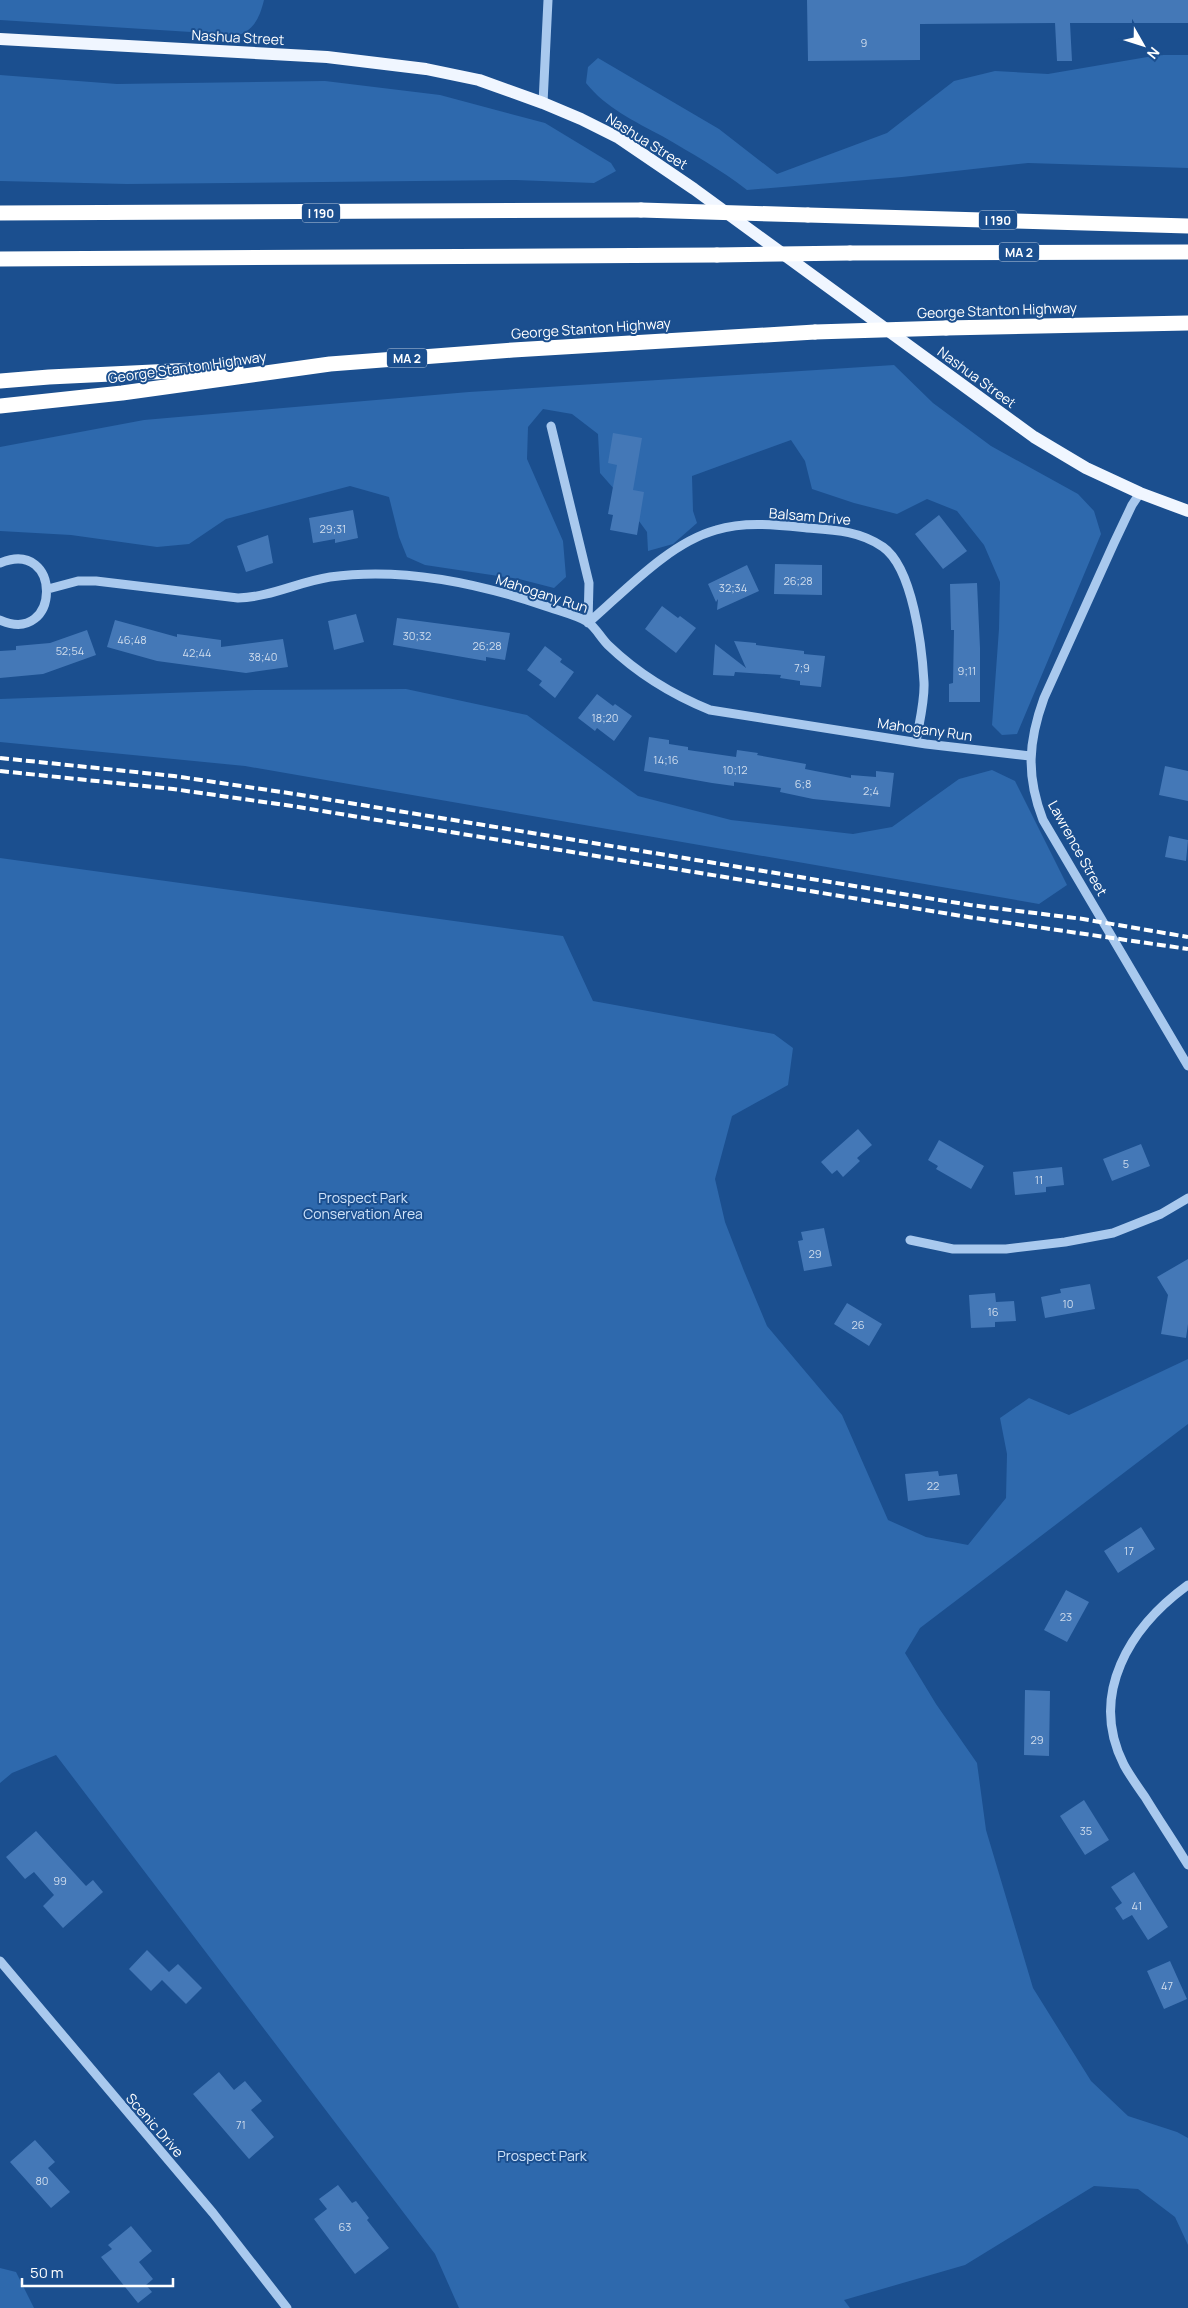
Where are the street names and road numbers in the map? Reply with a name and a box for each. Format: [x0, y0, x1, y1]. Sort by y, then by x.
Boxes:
street label: Nashua Street [191, 25, 285, 49]
street label: Nashua Street [603, 108, 692, 174]
road number: I 190 [302, 204, 340, 222]
road number: I 190 [979, 210, 1017, 230]
road number: MA 2 [999, 242, 1039, 262]
street label: George Stanton Highway [917, 298, 1078, 322]
street label: George Stanton Highway [511, 313, 672, 343]
street label: Nashua Street [934, 342, 1021, 412]
street label: George Stanton Highway [106, 346, 268, 388]
road number: MA 2 [387, 348, 427, 368]
street label: Balsam Drive [768, 503, 852, 529]
street label: Mahogany Run [493, 569, 591, 617]
street label: Mahogany Run [876, 713, 974, 745]
street label: Lawrence Street [1044, 797, 1112, 899]
street label: Scenic Drive [122, 2089, 188, 2161]

